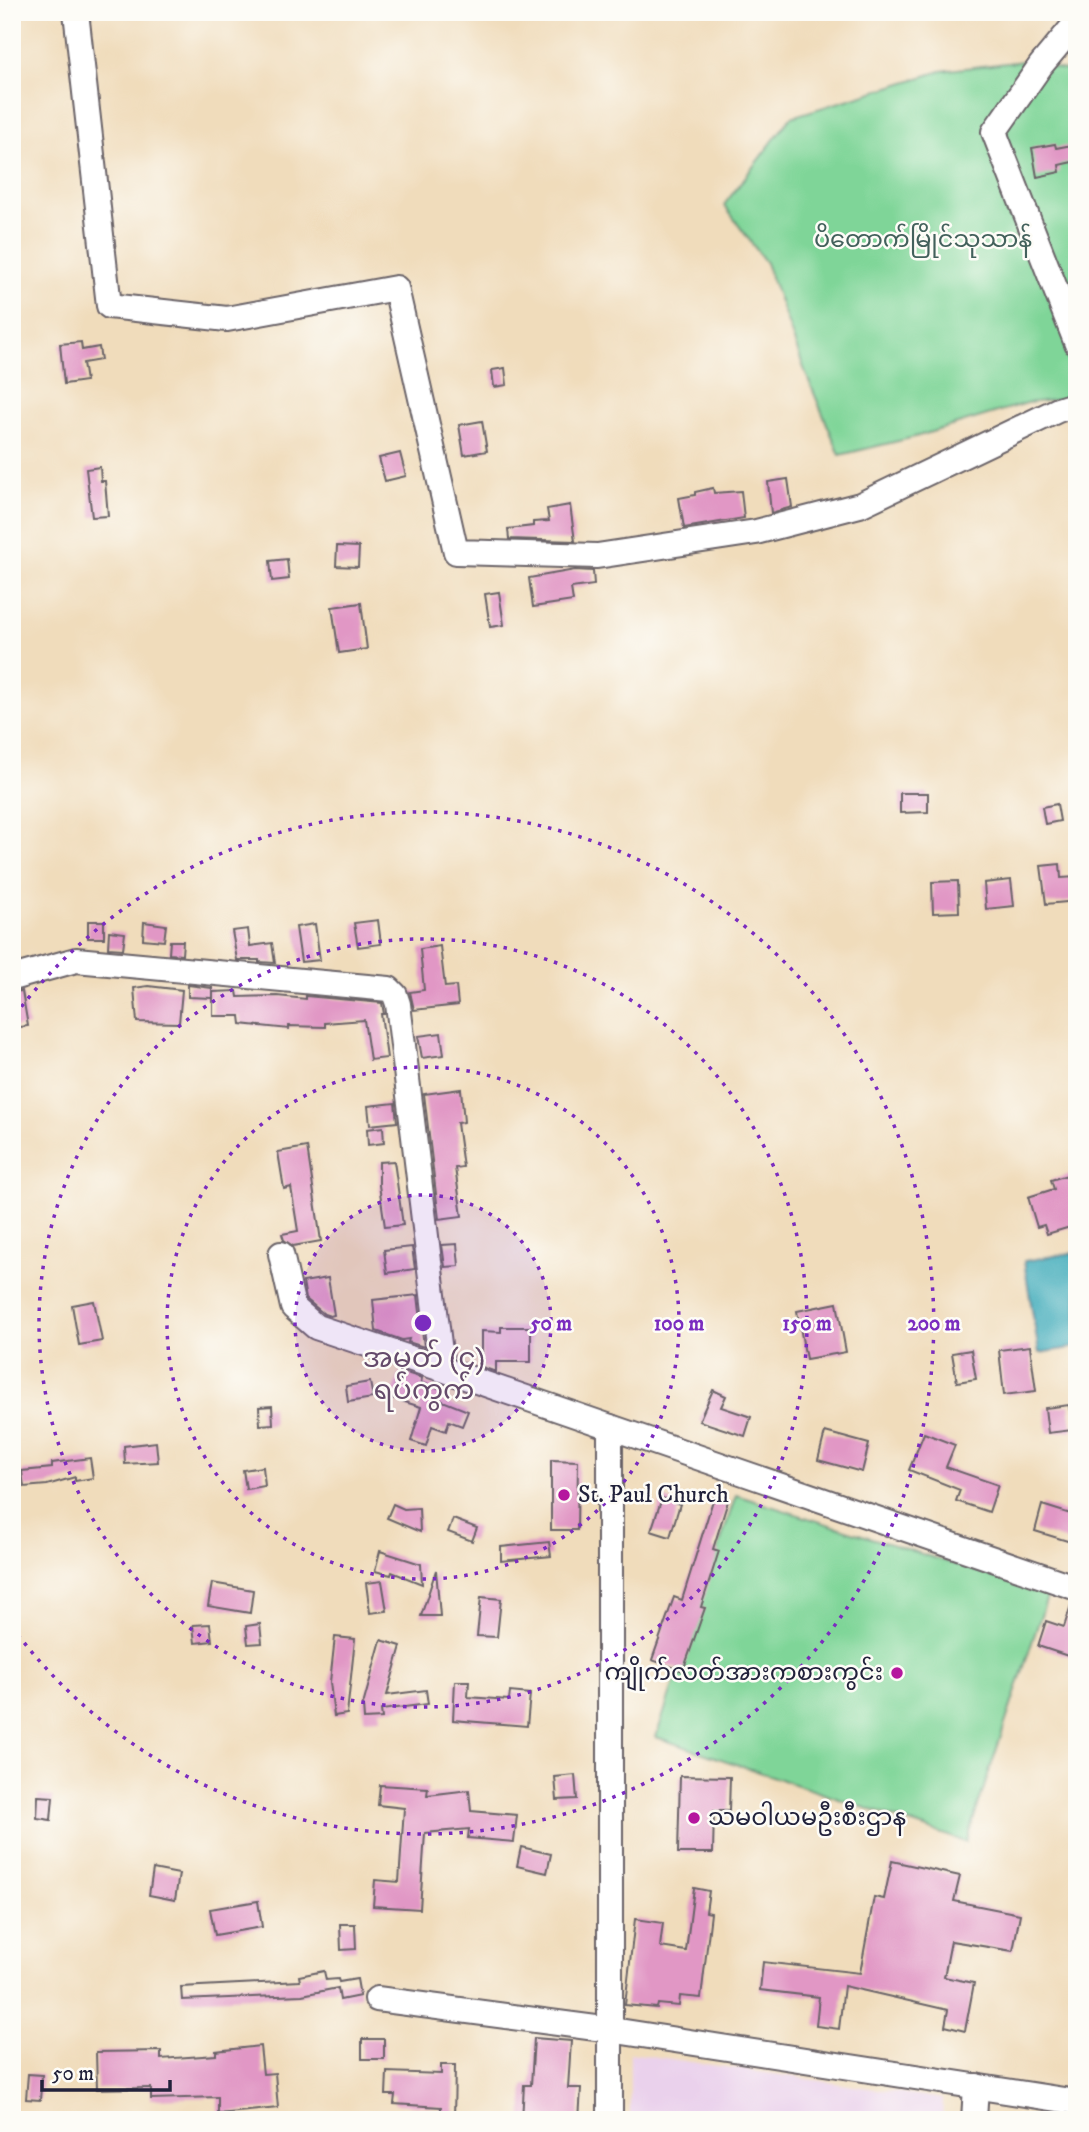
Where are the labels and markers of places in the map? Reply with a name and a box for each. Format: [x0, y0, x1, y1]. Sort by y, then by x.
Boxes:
centre of rings [411, 1311, 435, 1335]
place label: St. Paul Church [578, 1480, 729, 1510]
marker: St. Paul Church [556, 1487, 572, 1503]
place label: ကျိုက်လတ်အားကစားကွင်း [605, 1656, 883, 1691]
marker: ကျိုက်လတ်အားကစားကွင်း [889, 1665, 905, 1681]
place label: သမဝါယမဦးစီးဌာန [708, 1801, 906, 1836]
marker: သမဝါယမဦးစီးဌာန [686, 1810, 702, 1826]

